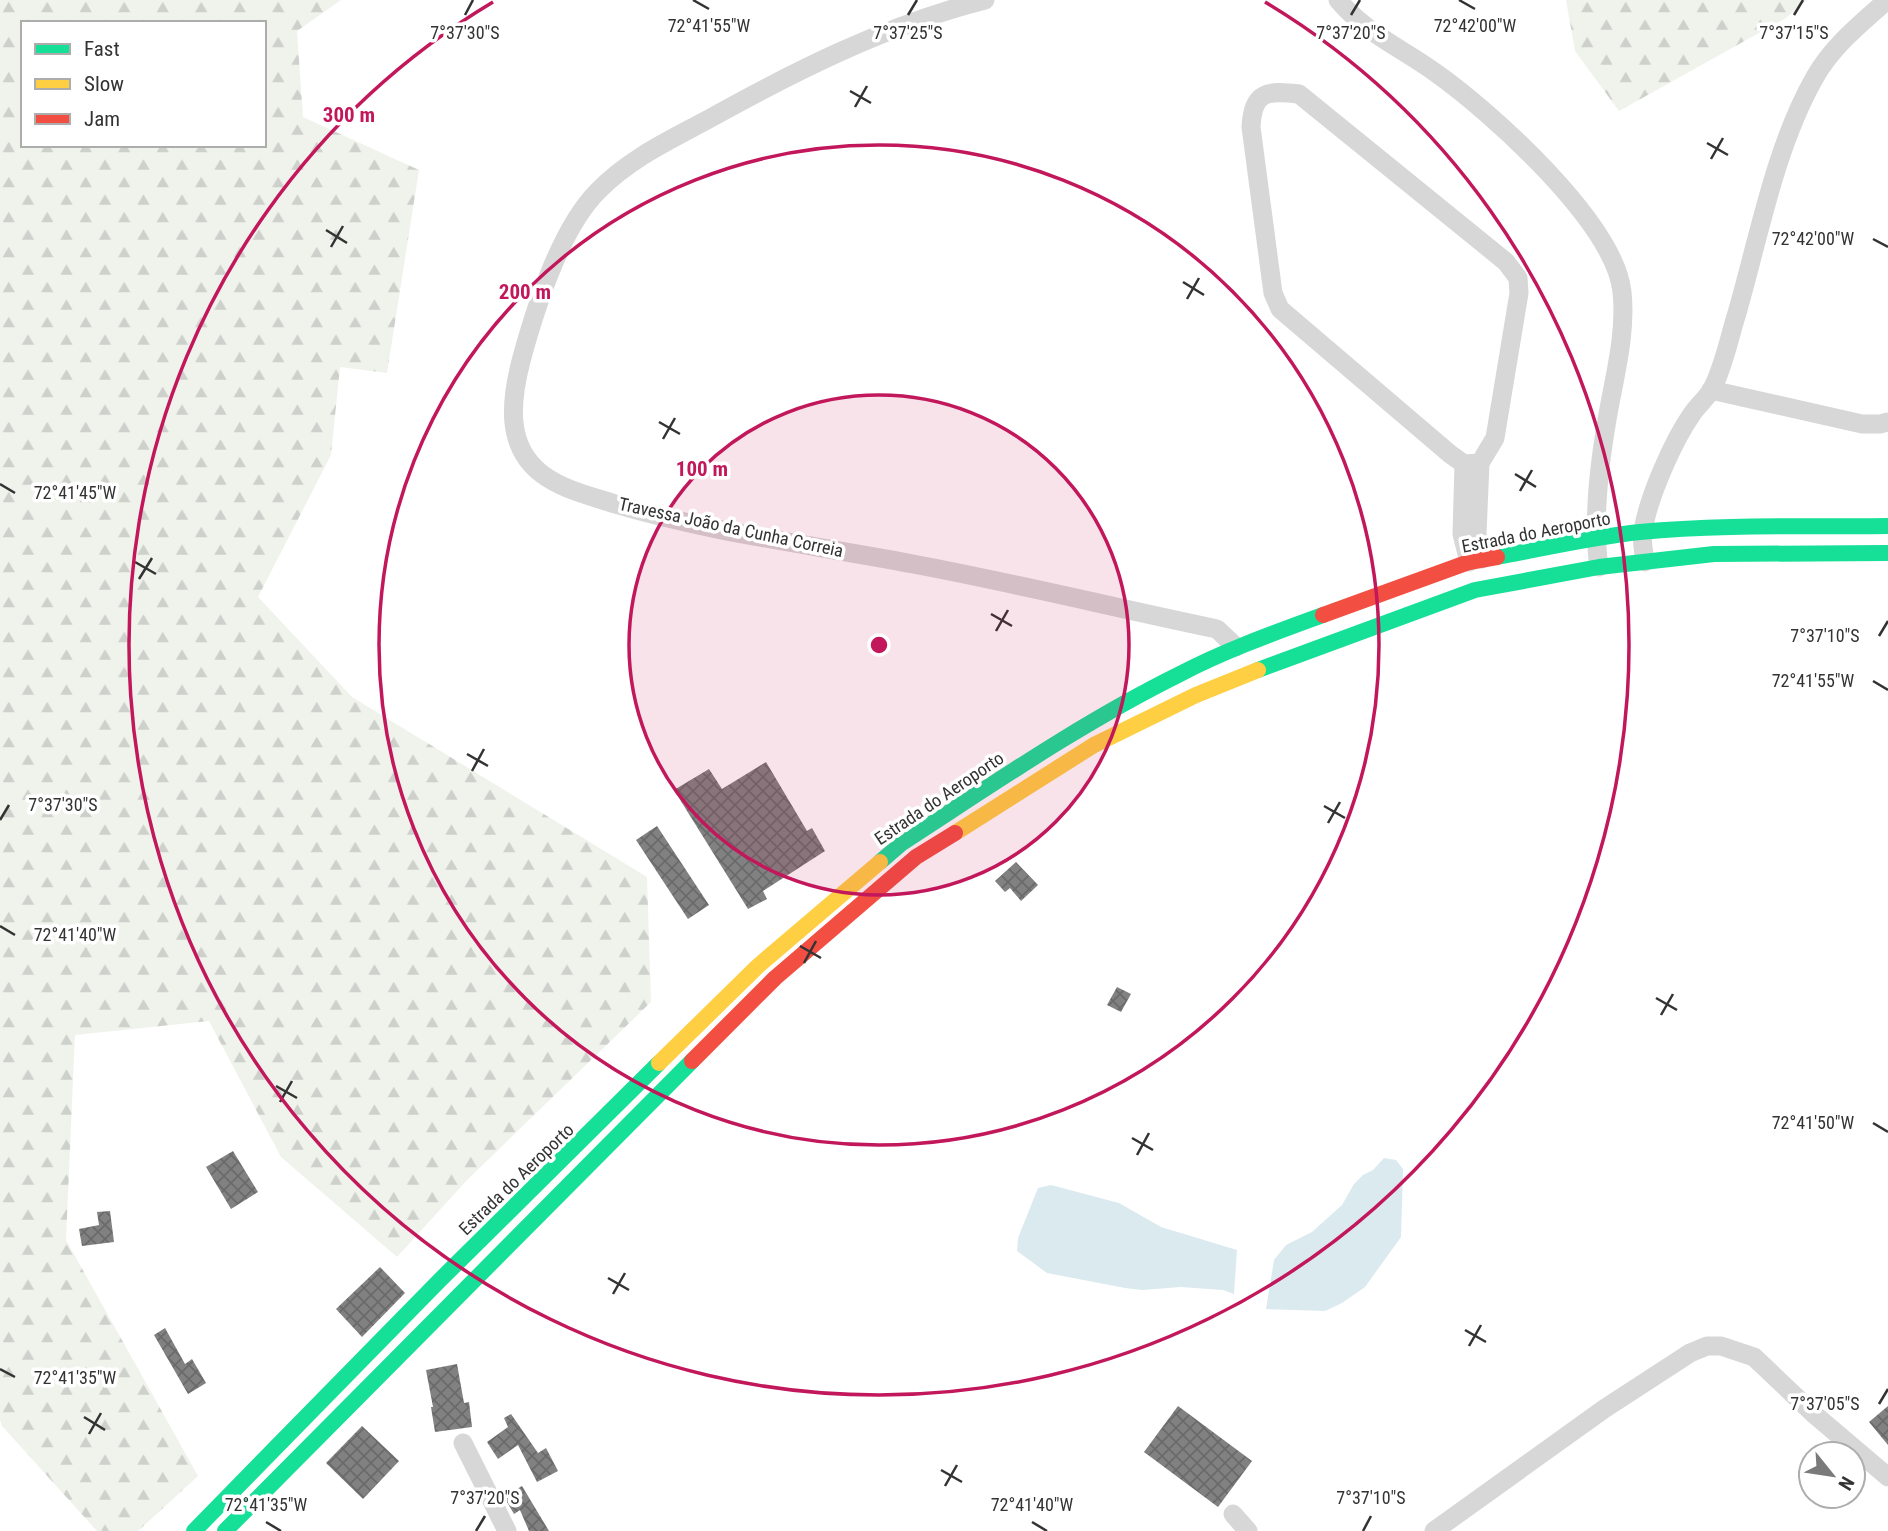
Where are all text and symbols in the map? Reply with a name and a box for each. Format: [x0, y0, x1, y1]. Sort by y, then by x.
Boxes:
text: 72°41'55"W [668, 15, 751, 36]
text: 72°42'00"W [1434, 15, 1517, 36]
legend [21, 21, 266, 147]
text: 7°37'30"S [430, 22, 500, 43]
text: 7°37'25"S [873, 22, 943, 43]
text: 7°37'20"S [1316, 22, 1386, 43]
text: 7°37'15"S [1759, 22, 1829, 43]
text: Fast [84, 37, 120, 61]
text: Slow [84, 72, 124, 96]
text: 300 m [323, 103, 375, 127]
text: Jam [84, 107, 120, 131]
text: 72°42'00"W [1772, 228, 1855, 249]
text: 200 m [499, 280, 551, 304]
text: 100 m [676, 457, 728, 481]
text: 72°41'45"W [34, 482, 117, 503]
street label: Travessa João da Cunha Correia [617, 493, 845, 561]
street label: Estrada do Aeroporto [1460, 507, 1612, 557]
text: 7°37'10"S [1790, 625, 1860, 646]
centre of rings [867, 633, 891, 657]
text: 72°41'55"W [1772, 670, 1855, 691]
street label: Estrada do Aeroporto [870, 747, 1008, 849]
text: 7°37'30"S [28, 794, 98, 815]
text: 72°41'40"W [34, 924, 117, 945]
text: 72°41'50"W [1772, 1112, 1855, 1133]
street label: Estrada do Aeroporto [454, 1119, 578, 1239]
text: 72°41'35"W [34, 1367, 117, 1388]
text: 7°37'05"S [1790, 1393, 1860, 1414]
north arrow [1797, 1440, 1867, 1510]
text: N [1833, 1472, 1859, 1494]
text: 7°37'20"S [450, 1487, 520, 1508]
text: 7°37'10"S [1336, 1487, 1406, 1508]
text: 72°41'35"W [225, 1494, 308, 1515]
text: 72°41'40"W [991, 1494, 1074, 1515]

